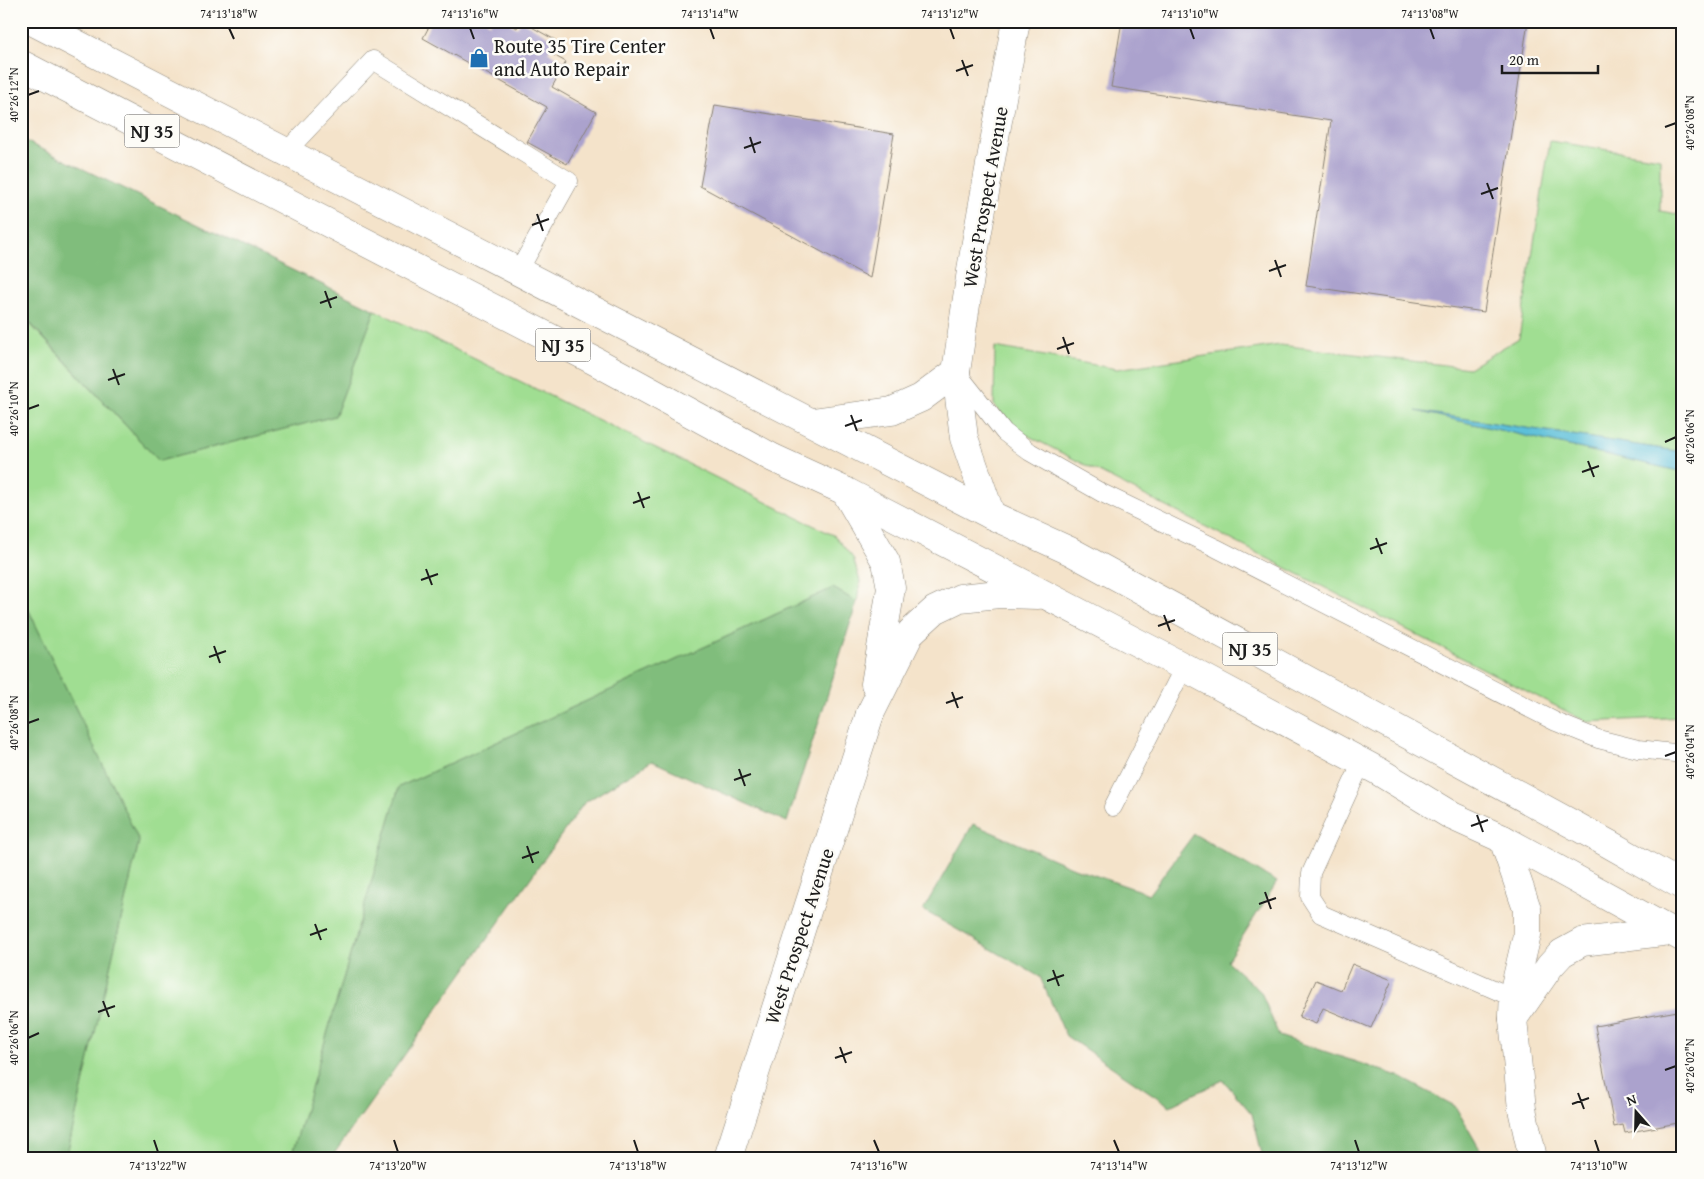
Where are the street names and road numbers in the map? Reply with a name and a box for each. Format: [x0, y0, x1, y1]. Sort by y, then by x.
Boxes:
street label: West Prospect Avenue [954, 104, 1015, 290]
road number: NJ 35 [124, 114, 180, 148]
road number: NJ 35 [536, 328, 590, 362]
road number: NJ 35 [1222, 633, 1278, 666]
street label: West Prospect Avenue [756, 844, 841, 1028]

